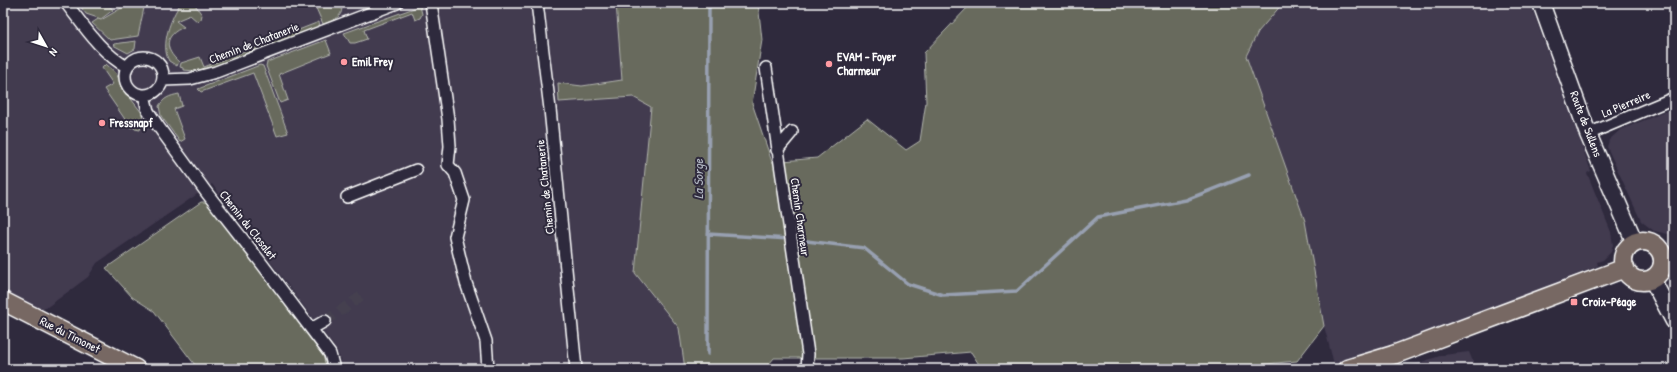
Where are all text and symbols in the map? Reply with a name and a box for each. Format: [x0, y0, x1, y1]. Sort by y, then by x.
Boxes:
street label: Chemin de Chatanerie [206, 17, 301, 68]
north arrow [26, 26, 66, 66]
text: N [46, 46, 61, 59]
place label: EVAM - Foyer Charmeur [837, 48, 897, 79]
place label: Emil Frey [352, 53, 393, 71]
marker: Emil Frey [339, 57, 349, 67]
marker: EVAM - Foyer Charmeur [824, 59, 834, 69]
street label: La Pierreire [1599, 86, 1653, 121]
street label: Route de Sullens [1566, 88, 1607, 160]
place label: Fressnapf [109, 114, 153, 132]
marker: Fressnapf [97, 118, 107, 128]
street label: Chemin de Chatanerie [531, 139, 558, 235]
water label: La Sorge [689, 158, 708, 199]
street label: Chemin Charmeur [787, 177, 814, 257]
street label: Chemin du Closalet [216, 186, 281, 264]
place label: Croix-Péage [1582, 293, 1637, 311]
marker: Croix-Péage [1569, 297, 1579, 307]
street label: Rue du Timonet [37, 312, 104, 357]

